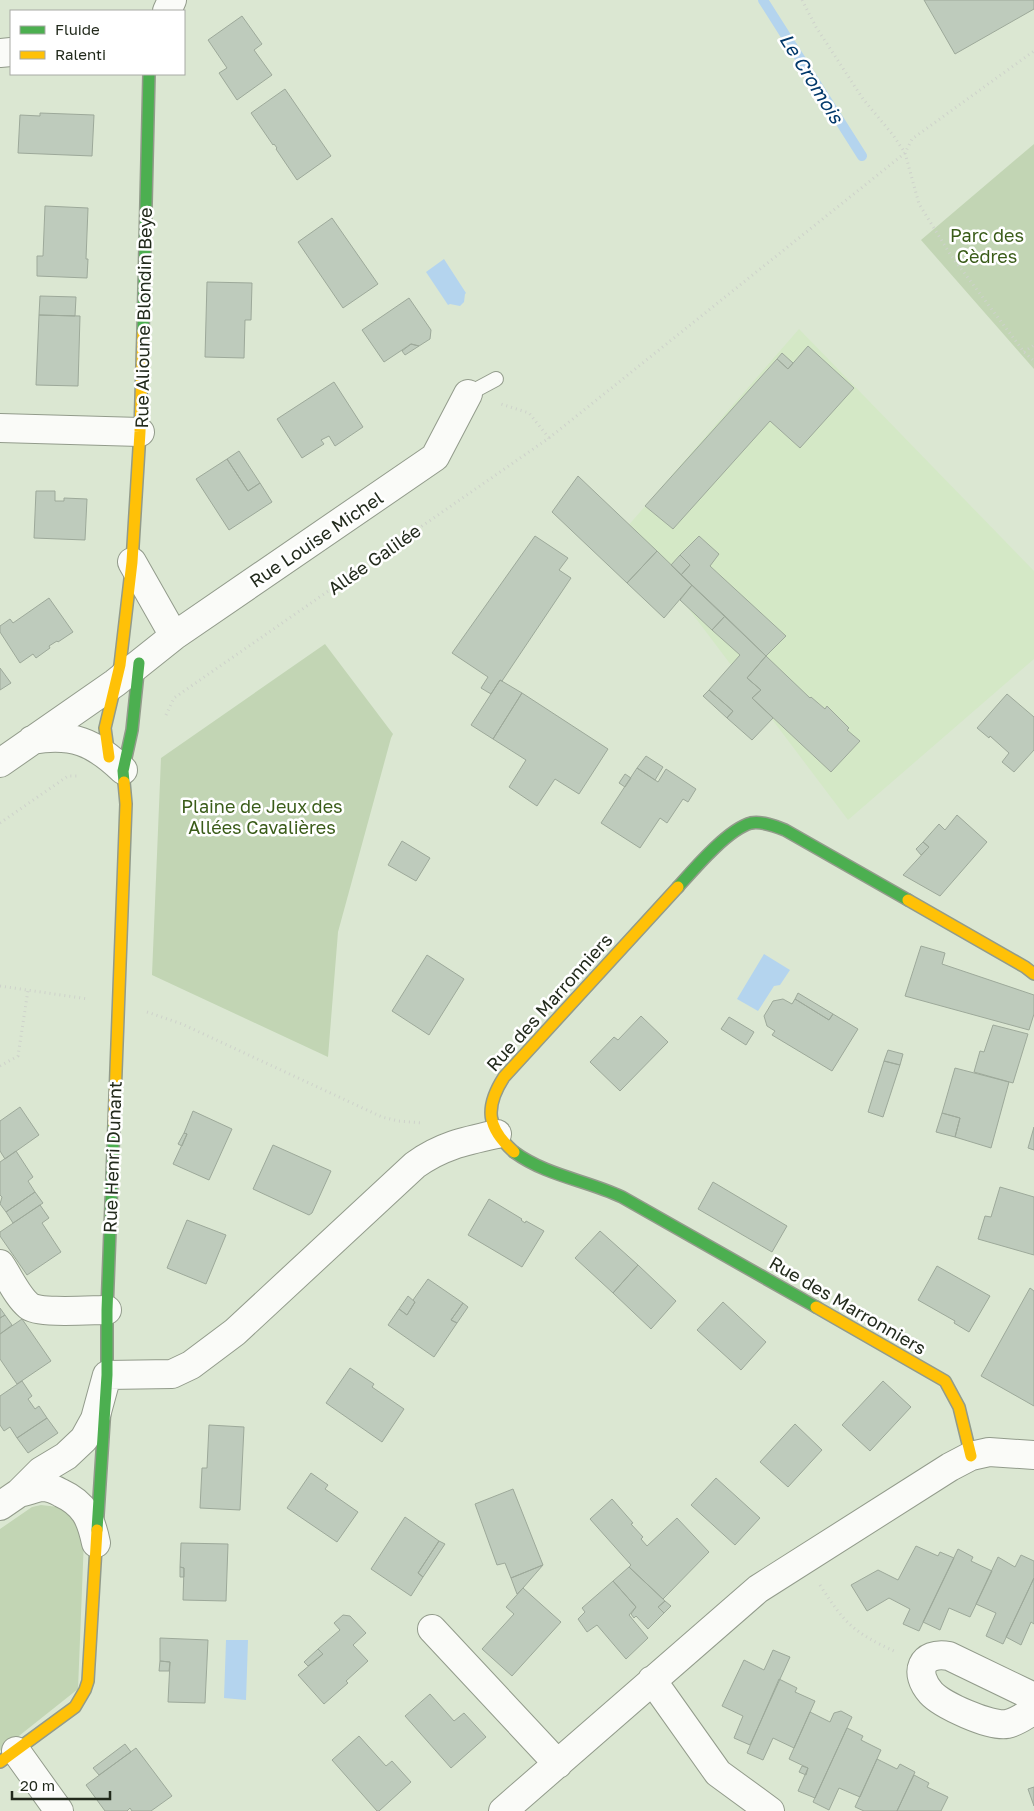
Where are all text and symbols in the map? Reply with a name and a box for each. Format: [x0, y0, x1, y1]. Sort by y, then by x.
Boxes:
legend [10, 10, 185, 75]
text: Fluide [55, 20, 100, 38]
water label: Le Cromois [775, 29, 849, 128]
text: Ralenti [55, 45, 106, 63]
street label: Rue Alioune Blondin Beye [130, 207, 156, 429]
park label: Parc des Cèdres [950, 224, 1024, 267]
street label: Rue Louise Michel [245, 486, 387, 592]
street label: Allée Galilée [323, 519, 425, 599]
park label: Plaine de Jeux des Allées Cavalières [181, 795, 343, 838]
street label: Rue des Marronniers [481, 929, 617, 1075]
street label: Rue Henri Dunant [98, 1081, 126, 1233]
street label: Rue des Marronniers [766, 1251, 930, 1359]
scale bar [12, 1768, 110, 1800]
text: 20 m [20, 1776, 55, 1794]

